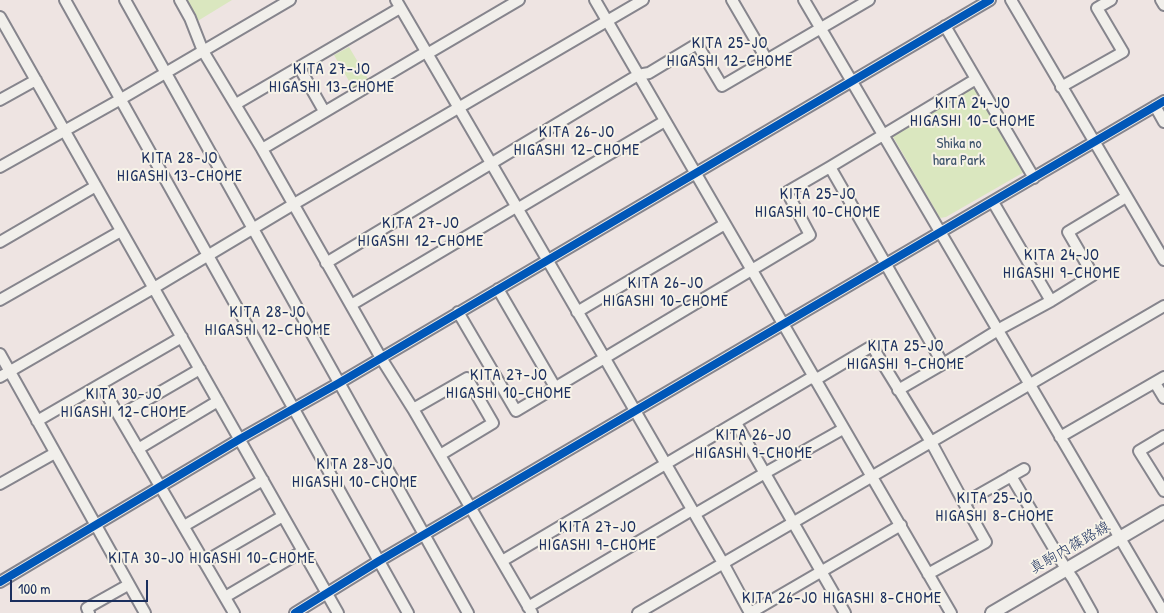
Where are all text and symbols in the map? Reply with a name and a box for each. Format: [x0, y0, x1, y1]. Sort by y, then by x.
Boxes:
district label: KITA 25-JO HIGASHI 12-CHOME [665, 34, 795, 72]
district label: KITA 27-JO HIGASHI 13-CHOME [267, 60, 397, 98]
district label: KITA 24-JO HIGASHI 10-CHOME [908, 94, 1038, 132]
district label: KITA 26-JO HIGASHI 12-CHOME [512, 123, 642, 161]
park label: Shika no hara Park [933, 135, 985, 170]
district label: KITA 28-JO HIGASHI 13-CHOME [115, 149, 245, 187]
district label: KITA 25-JO HIGASHI 10-CHOME [753, 185, 883, 223]
district label: KITA 27-JO HIGASHI 12-CHOME [356, 214, 486, 252]
district label: KITA 24-JO HIGASHI 9-CHOME [1001, 246, 1123, 284]
district label: KITA 26-JO HIGASHI 10-CHOME [601, 274, 731, 312]
district label: KITA 28-JO HIGASHI 12-CHOME [203, 303, 333, 341]
district label: KITA 25-JO HIGASHI 9-CHOME [845, 337, 967, 375]
district label: KITA 27-JO HIGASHI 10-CHOME [444, 366, 574, 404]
district label: KITA 30-JO HIGASHI 12-CHOME [59, 385, 189, 423]
district label: KITA 26-JO HIGASHI 9-CHOME [693, 426, 815, 464]
district label: KITA 28-JO HIGASHI 10-CHOME [290, 455, 420, 493]
district label: KITA 25-JO HIGASHI 8-CHOME [934, 489, 1056, 527]
district label: KITA 27-JO HIGASHI 9-CHOME [537, 518, 659, 556]
street label: 真駒内篠路線 [1027, 518, 1113, 578]
district label: KITA 30-JO HIGASHI 10-CHOME [105, 549, 319, 569]
scale bar [12, 570, 150, 602]
text: 100 m [18, 578, 51, 599]
district label: KITA 26-JO HIGASHI 8-CHOME [739, 589, 945, 609]

